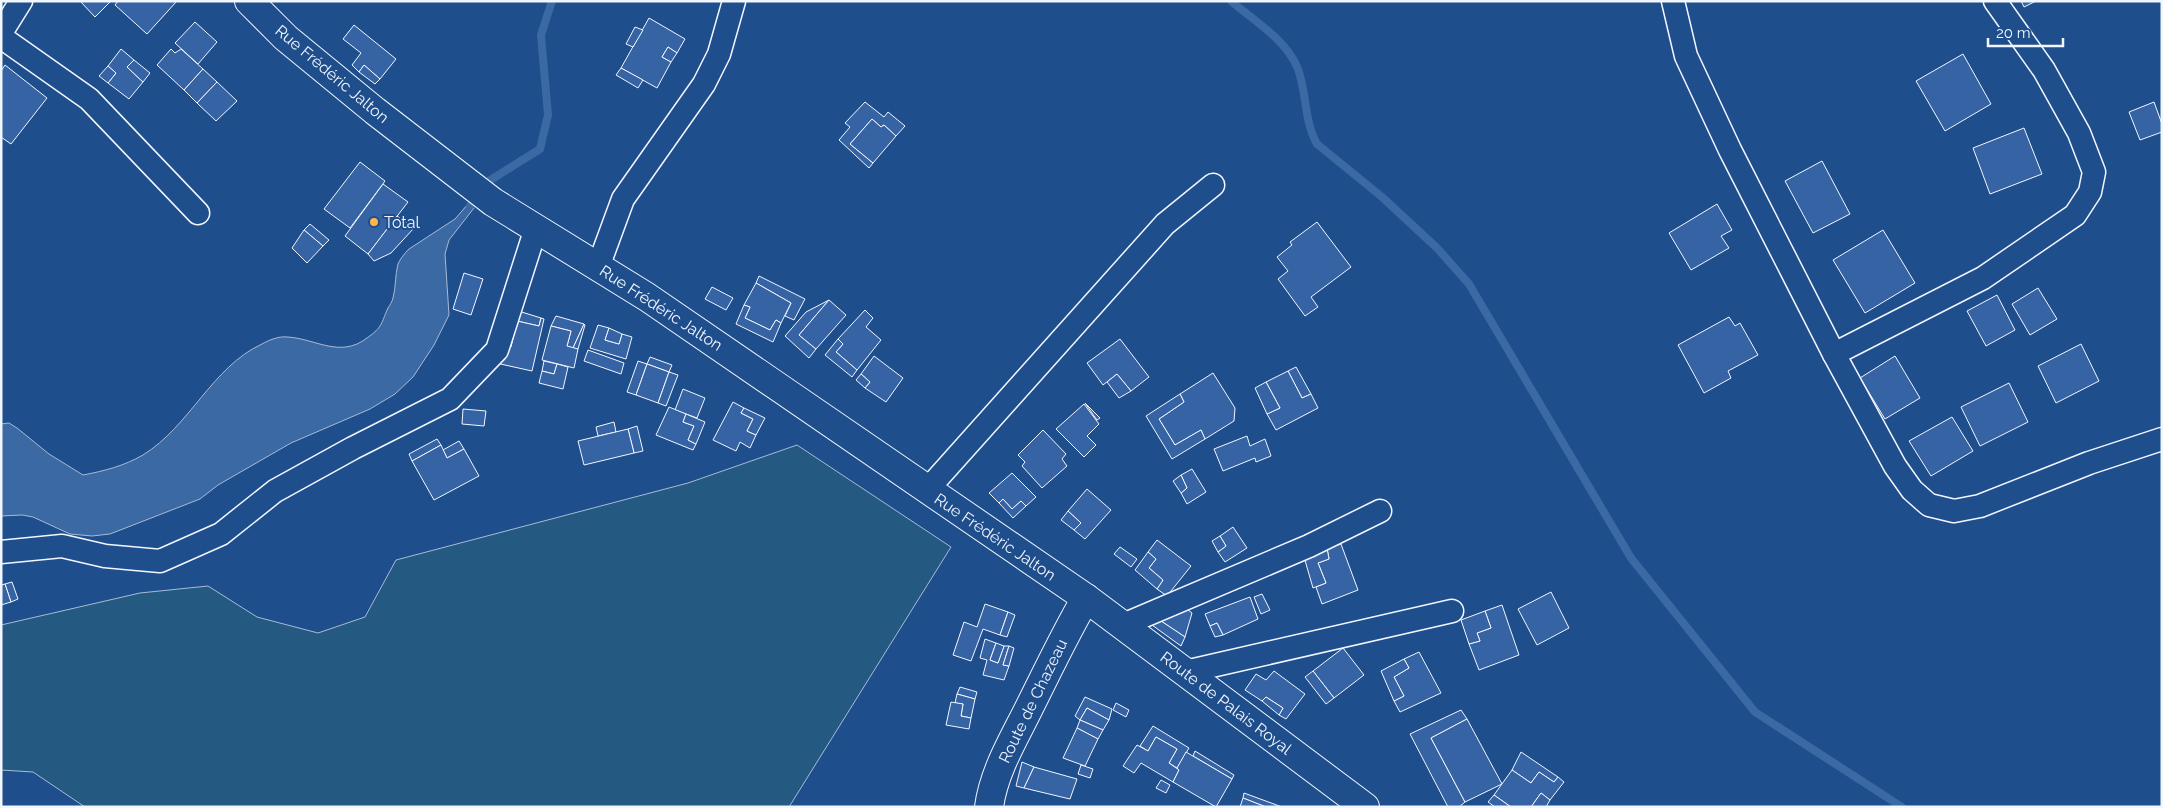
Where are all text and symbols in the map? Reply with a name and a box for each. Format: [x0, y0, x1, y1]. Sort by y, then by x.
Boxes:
scale bar [1988, 15, 2063, 47]
street label: Rue Frédéric Jalton [271, 21, 393, 127]
text: 20 m [1996, 24, 2031, 42]
place label: Total [384, 213, 420, 232]
marker: Total [368, 216, 380, 228]
street label: Rue Frédéric Jalton [596, 261, 726, 355]
street label: Rue Frédéric Jalton [931, 489, 1059, 585]
street label: Route de Chazeau [995, 636, 1071, 766]
street label: Route de Palais Royal [1157, 648, 1296, 759]

